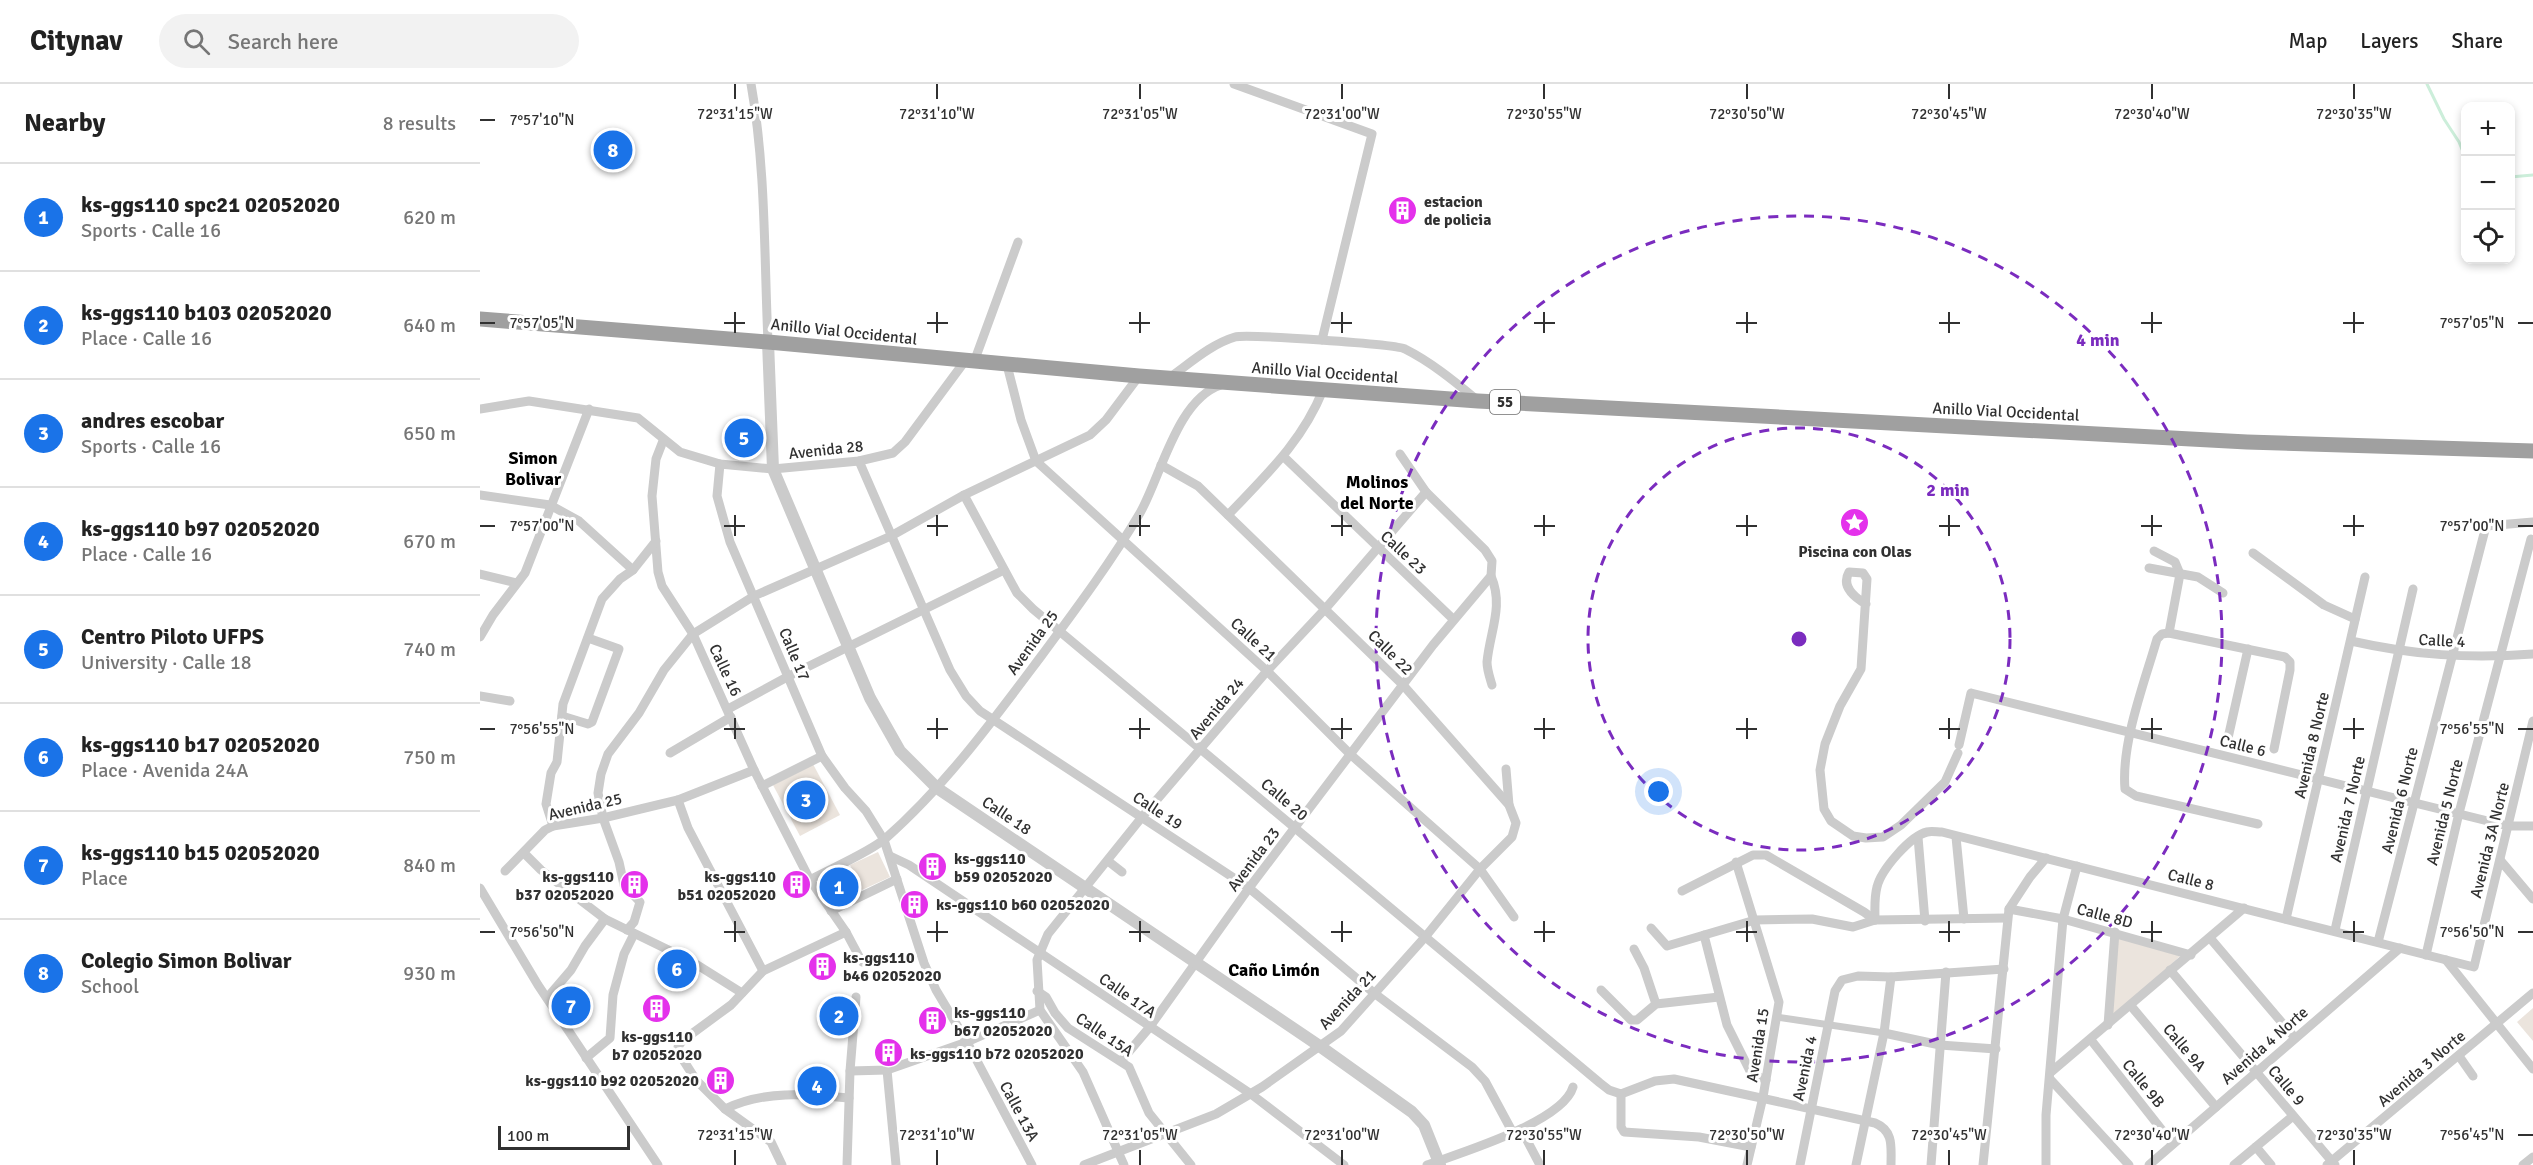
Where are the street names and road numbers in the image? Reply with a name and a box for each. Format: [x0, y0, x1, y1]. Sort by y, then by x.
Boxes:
street label: Anillo Vial Occidental [770, 314, 918, 350]
street label: Anillo Vial Occidental [1251, 358, 1399, 388]
road number: 55 [1490, 390, 1520, 414]
street label: Anillo Vial Occidental [1932, 398, 2080, 426]
street label: Avenida 28 [788, 436, 864, 464]
street label: Calle 23 [1376, 526, 1430, 579]
street label: Avenida 25 [1003, 606, 1063, 679]
street label: Calle 21 [1226, 613, 1280, 666]
street label: Calle 17 [774, 625, 814, 684]
street label: Calle 22 [1364, 626, 1417, 679]
street label: Calle 4 [2418, 630, 2466, 652]
street label: Calle 16 [704, 641, 746, 700]
street label: Avenida 24 [1185, 673, 1249, 744]
street label: Avenida 8 Norte [2290, 690, 2334, 800]
street label: Calle 6 [2218, 731, 2268, 761]
street label: Avenida 6 Norte [2377, 745, 2423, 855]
street label: Avenida 7 Norte [2326, 754, 2370, 864]
street label: Avenida 5 Norte [2422, 757, 2468, 867]
street label: Calle 20 [1257, 774, 1312, 825]
street label: Avenida 3A Norte [2466, 780, 2514, 900]
street label: Calle 19 [1129, 787, 1186, 834]
street label: Avenida 25 [546, 789, 624, 825]
street label: Calle 18 [978, 792, 1035, 840]
street label: Avenida 23 [1223, 824, 1284, 896]
street label: Calle 8 [2166, 865, 2216, 895]
street label: Calle 8D [2074, 899, 2135, 933]
street label: Avenida 21 [1315, 965, 1381, 1034]
street label: Calle 17A [1095, 969, 1160, 1023]
street label: Avenida 4 Norte [2217, 1003, 2312, 1089]
street label: Avenida 15 [1742, 1007, 1774, 1084]
street label: Calle 15A [1072, 1008, 1137, 1061]
street label: Calle 9A [2158, 1020, 2210, 1076]
street label: Avenida 3 Norte [2374, 1026, 2470, 1111]
street label: Avenida 4 [1788, 1033, 1822, 1103]
street label: Calle 9B [2118, 1055, 2169, 1112]
street label: Calle 9 [2263, 1061, 2309, 1110]
street label: Calle 13A [995, 1078, 1043, 1145]

